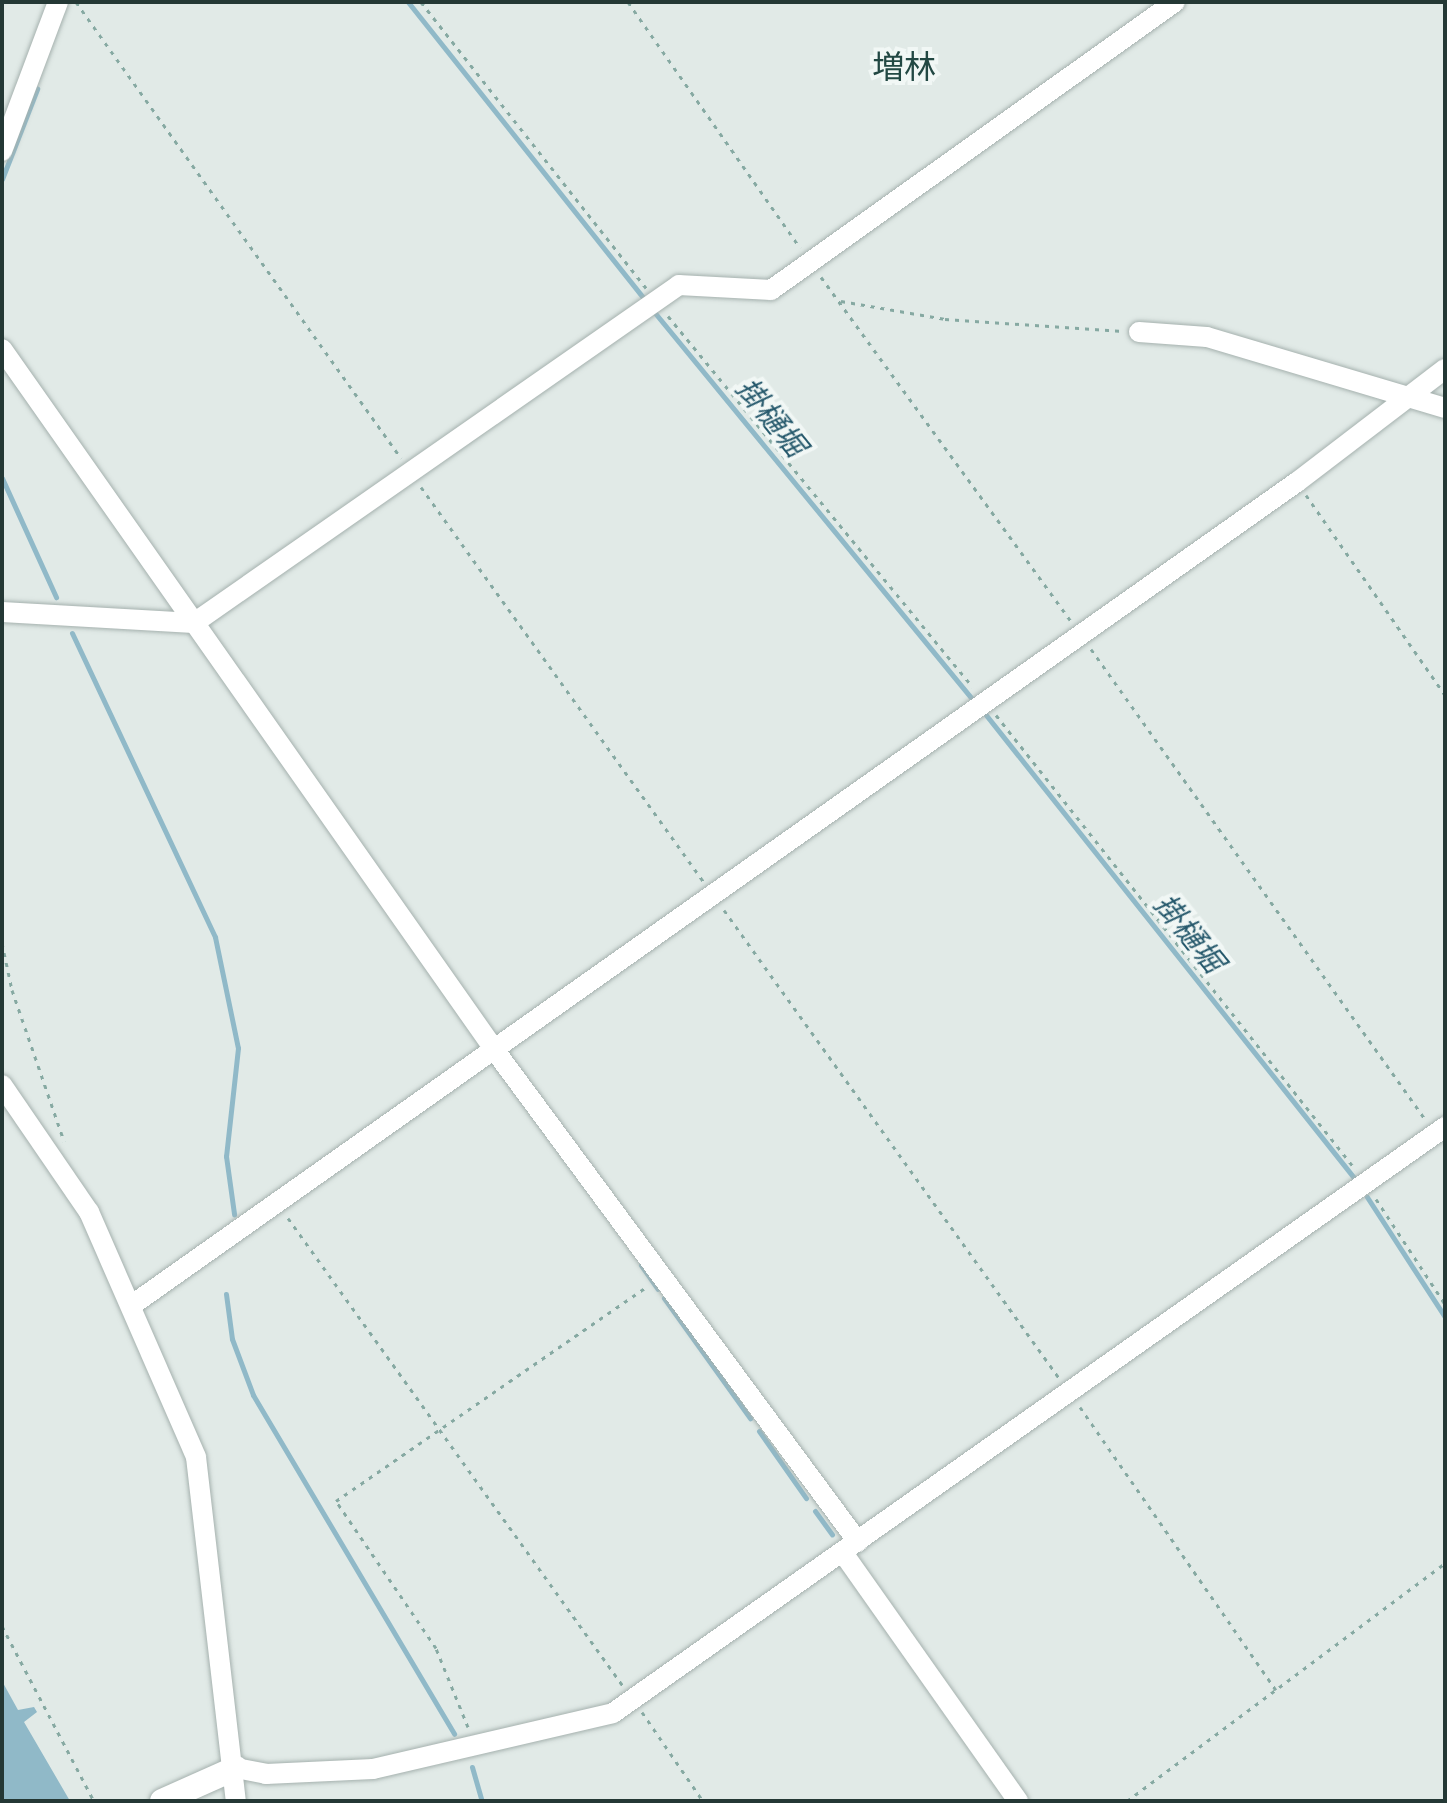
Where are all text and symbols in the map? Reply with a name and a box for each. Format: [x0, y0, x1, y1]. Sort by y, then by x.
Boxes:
district label: 増林 [872, 49, 936, 87]
water label: 掛樋堀 [728, 372, 812, 464]
water label: 掛樋堀 [1146, 888, 1230, 980]

